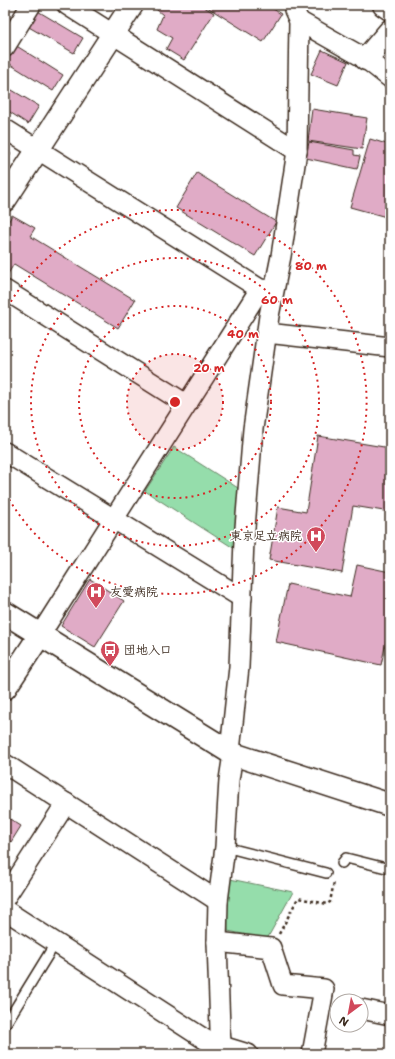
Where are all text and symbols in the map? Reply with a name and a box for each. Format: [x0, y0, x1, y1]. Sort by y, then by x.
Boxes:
text: 80 m [295, 258, 327, 274]
text: 60 m [261, 292, 293, 308]
text: 40 m [227, 326, 259, 342]
text: 20 m [193, 360, 225, 376]
centre of rings [168, 395, 182, 409]
hospital icon: 東京足立病院 [305, 525, 327, 553]
place label: 東京足立病院 [230, 528, 302, 544]
hospital icon: 友愛病院 [85, 581, 107, 609]
place label: 友愛病院 [110, 584, 158, 600]
bus stop icon: 団地入口 [99, 639, 121, 667]
place label: 団地入口 [124, 642, 172, 658]
north arrow [329, 993, 369, 1033]
text: N [336, 1012, 352, 1030]

